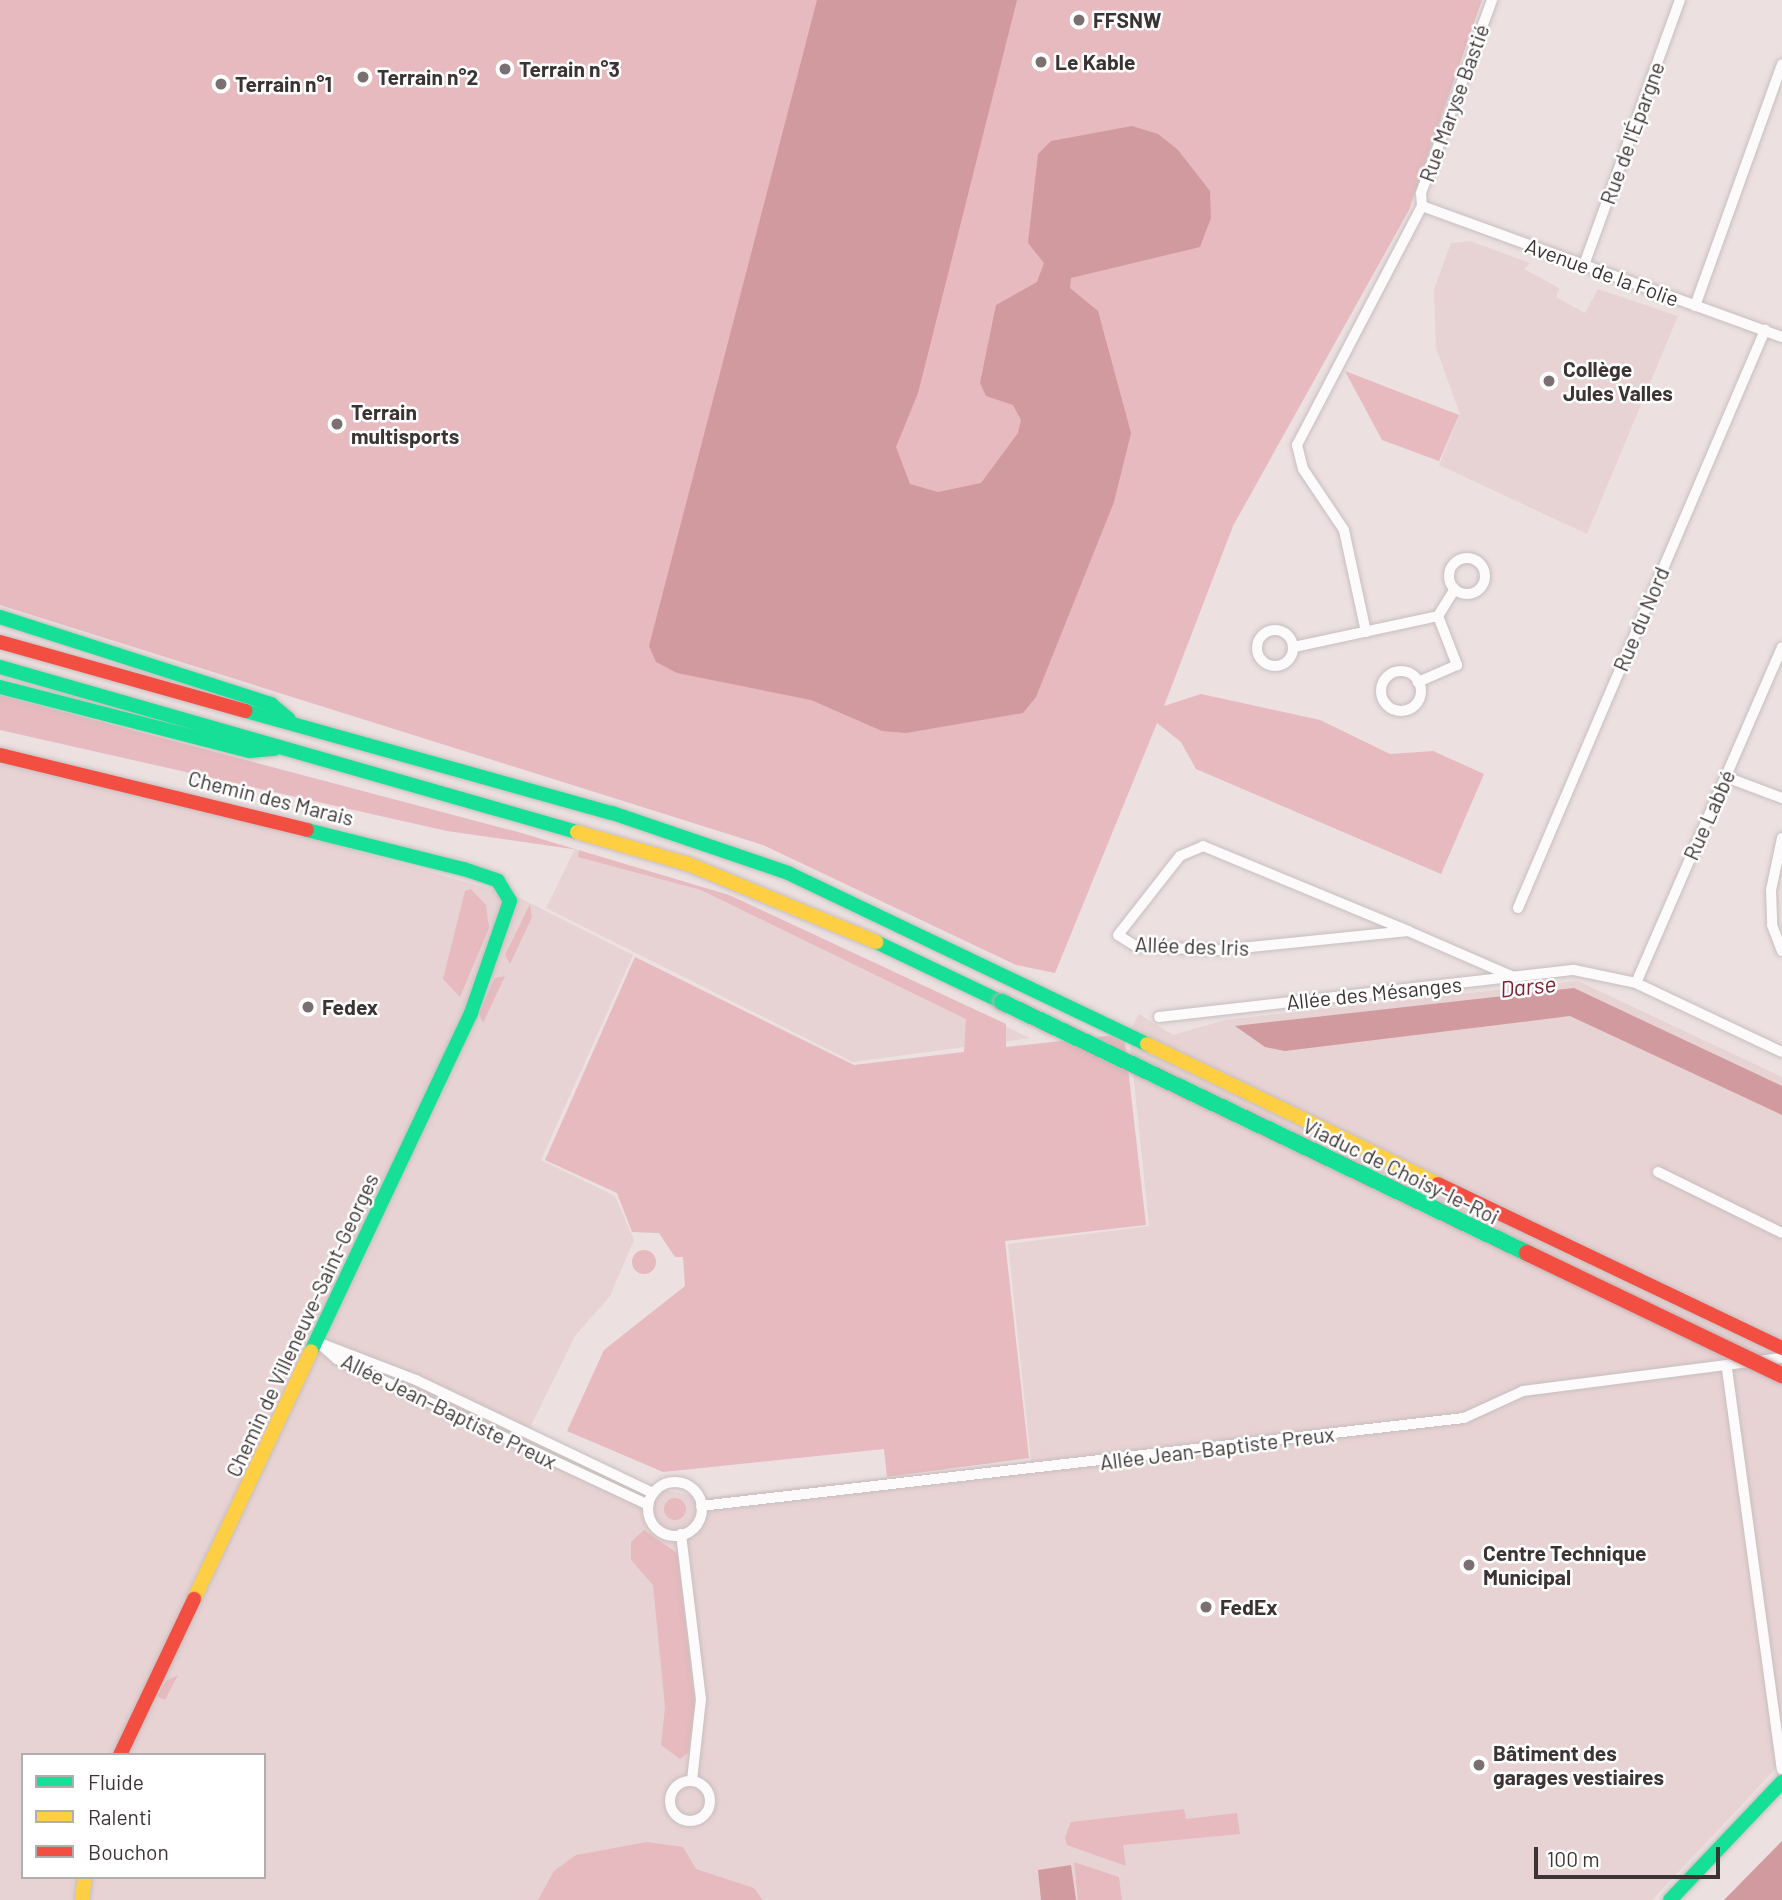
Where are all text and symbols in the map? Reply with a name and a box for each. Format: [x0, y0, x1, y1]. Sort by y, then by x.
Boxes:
place label: FFSNW [1093, 7, 1161, 33]
marker: FFSNW [1071, 12, 1087, 28]
street label: Rue Maryse Bastié [1414, 21, 1494, 185]
place label: Le Kable [1055, 49, 1135, 75]
marker: Le Kable [1033, 54, 1049, 70]
place label: Terrain n°3 [519, 56, 620, 82]
street label: Rue de l'Épargne [1595, 58, 1669, 208]
marker: Terrain n°3 [497, 61, 513, 77]
place label: Terrain n°2 [377, 64, 478, 90]
marker: Terrain n°2 [355, 69, 371, 85]
place label: Terrain n°1 [235, 71, 332, 97]
marker: Terrain n°1 [213, 76, 229, 92]
street label: Avenue de la Folie [1522, 233, 1682, 311]
place label: Collège Jules Valles [1563, 356, 1673, 406]
marker: Collège Jules Valles [1541, 373, 1557, 389]
place label: Terrain multisports [351, 399, 459, 449]
marker: Terrain multisports [329, 416, 345, 432]
street label: Rue du Nord [1608, 563, 1674, 675]
street label: Chemin des Marais [186, 765, 356, 831]
street label: Rue Labbé [1678, 766, 1740, 864]
street label: Allée des Iris [1134, 931, 1250, 961]
water label: Darse [1499, 969, 1557, 1003]
street label: Allée des Mésanges [1285, 971, 1463, 1015]
place label: Fedex [322, 994, 378, 1020]
marker: Fedex [300, 999, 316, 1015]
street label: Viaduc de Choisy-le-Roi [1299, 1113, 1503, 1229]
street label: Chemin de Villeneuve-Saint-Georges [220, 1169, 384, 1481]
street label: Allée Jean-Baptiste Preux [337, 1348, 561, 1474]
street label: Allée Jean-Baptiste Preux [1098, 1421, 1336, 1475]
place label: Centre Technique Municipal [1483, 1540, 1647, 1590]
marker: Centre Technique Municipal [1461, 1557, 1477, 1573]
place label: FedEx [1220, 1594, 1277, 1620]
marker: FedEx [1198, 1599, 1214, 1615]
place label: Bâtiment des garages vestiaires [1493, 1740, 1664, 1790]
legend [21, 1753, 266, 1879]
marker: Bâtiment des garages vestiaires [1471, 1757, 1487, 1773]
text: Fluide [88, 1769, 144, 1794]
text: Ralenti [88, 1804, 152, 1829]
scale bar [1537, 1834, 1722, 1878]
text: Bouchon [88, 1839, 169, 1864]
text: 100 m [1547, 1846, 1600, 1871]

